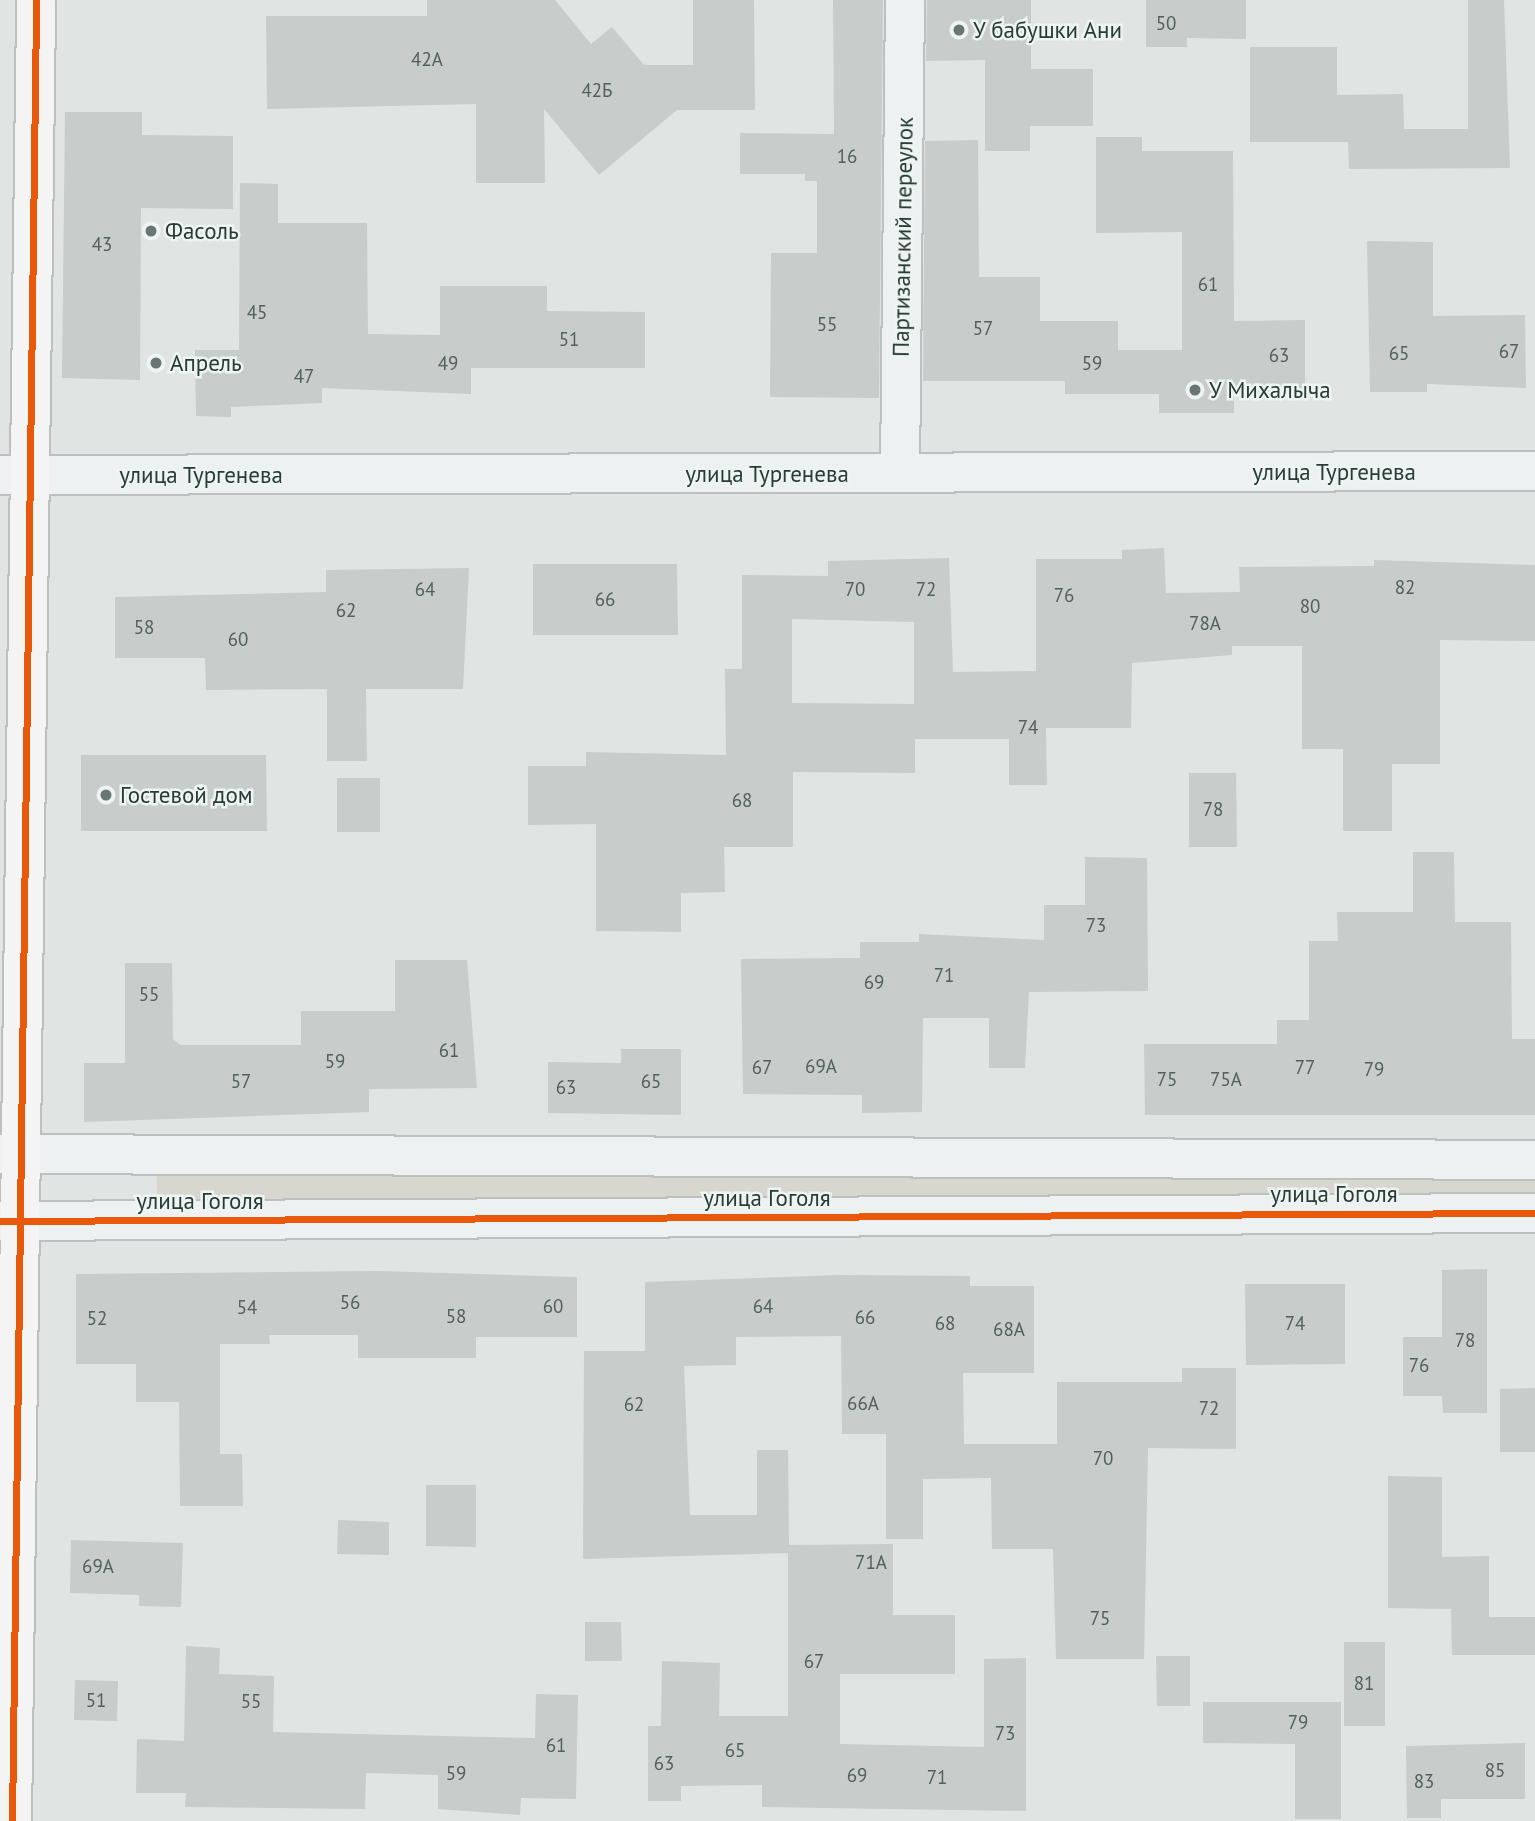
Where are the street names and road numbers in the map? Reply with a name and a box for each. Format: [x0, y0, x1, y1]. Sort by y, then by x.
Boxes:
street label: Партизанский переулок [887, 117, 919, 357]
street label: улица Тургенева [1252, 458, 1416, 486]
street label: улица Тургенева [685, 460, 849, 488]
street label: улица Тургенева [119, 461, 283, 489]
street label: улица Гоголя [1270, 1180, 1398, 1208]
street label: улица Гоголя [703, 1184, 831, 1212]
street label: улица Гоголя [136, 1187, 264, 1215]

